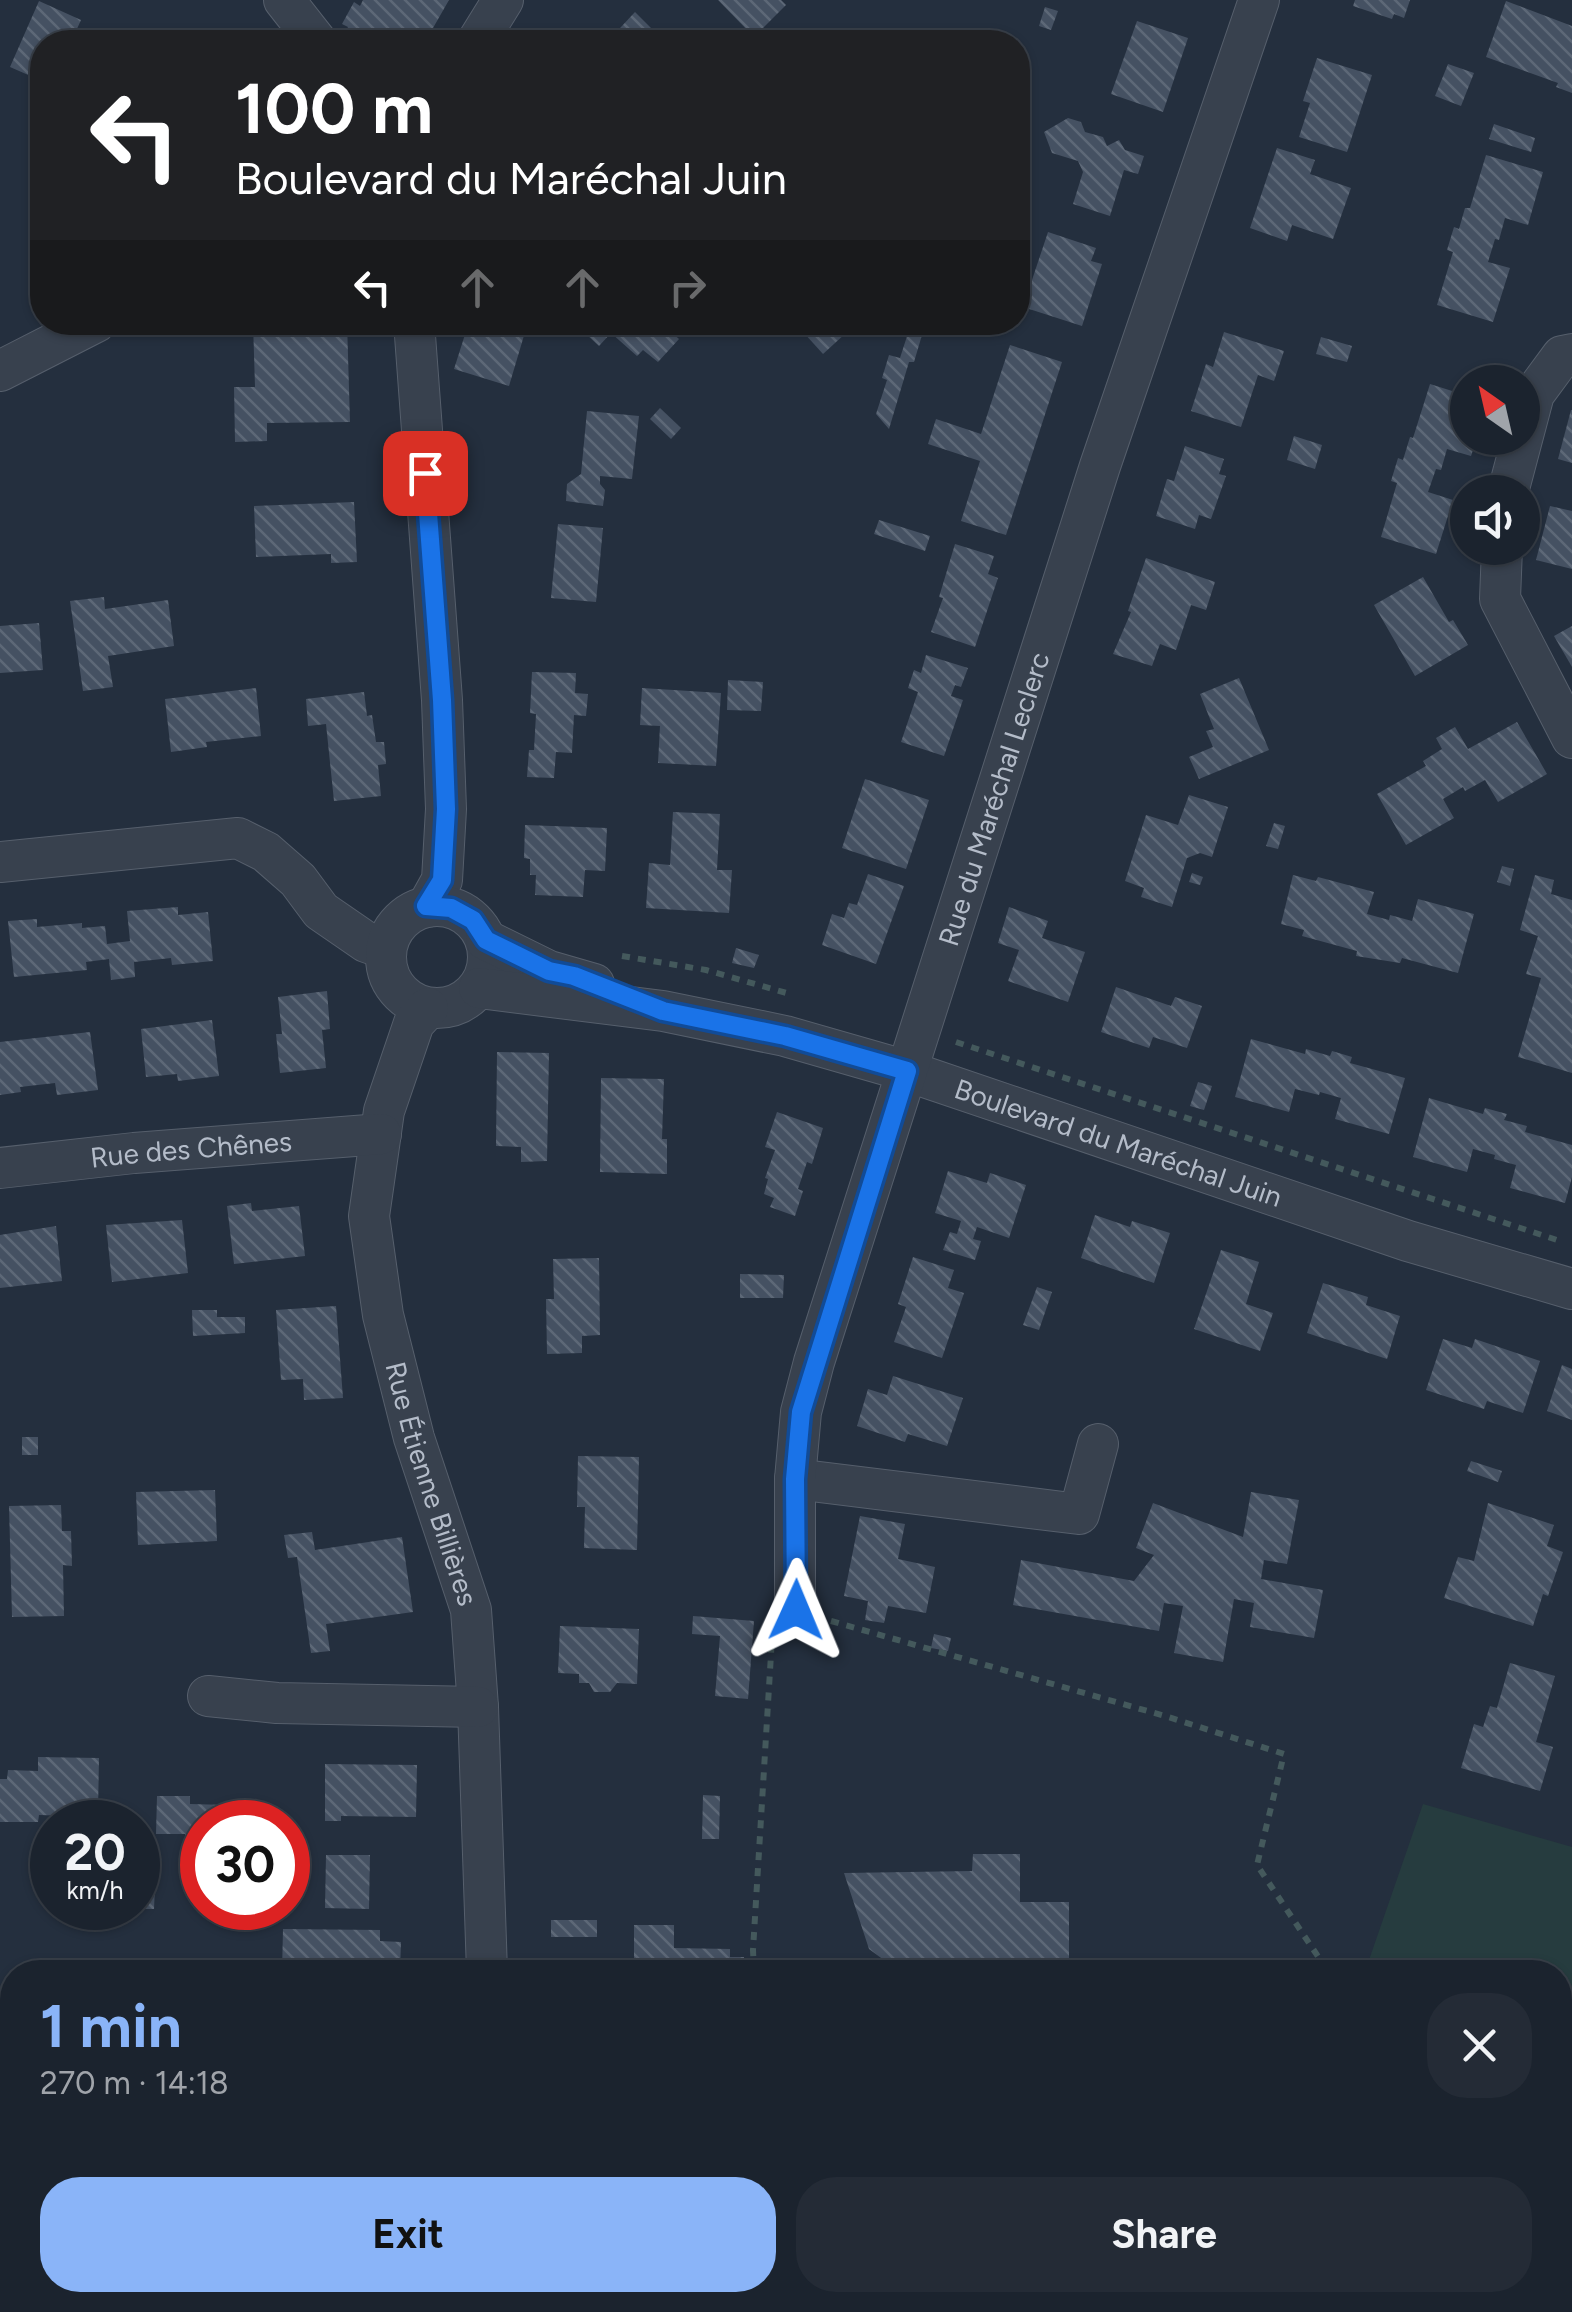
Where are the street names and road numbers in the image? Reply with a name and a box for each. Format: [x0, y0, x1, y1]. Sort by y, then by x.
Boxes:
street label: Rue du Maréchal Leclerc [931, 648, 1057, 950]
street label: Boulevard du Maréchal Juin [950, 1071, 1286, 1214]
street label: Rue des Chênes [88, 1124, 293, 1175]
street label: Rue Étienne Billières [378, 1358, 485, 1610]

